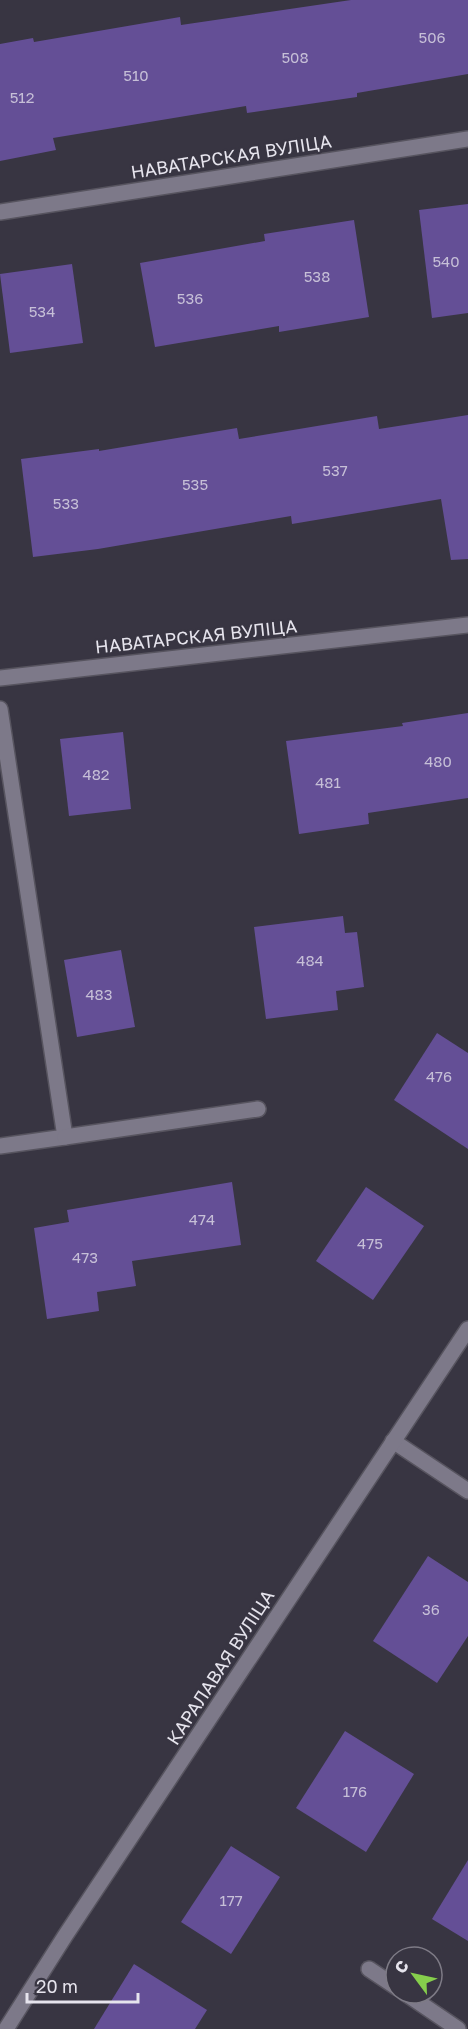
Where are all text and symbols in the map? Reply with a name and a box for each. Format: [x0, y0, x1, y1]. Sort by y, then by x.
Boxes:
house number: 506 [418, 28, 446, 46]
house number: 508 [281, 48, 309, 66]
house number: 510 [123, 66, 149, 84]
house number: 512 [10, 88, 34, 106]
street label: НАВАТАРСКАЯ ВУЛІЦА [129, 129, 333, 183]
house number: 540 [432, 252, 460, 270]
house number: 538 [304, 267, 330, 285]
house number: 536 [177, 289, 203, 307]
house number: 534 [29, 302, 55, 320]
house number: 537 [322, 461, 348, 479]
house number: 535 [182, 475, 208, 493]
house number: 533 [53, 494, 79, 512]
street label: НАВАТАРСКАЯ ВУЛІЦА [94, 614, 298, 658]
house number: 480 [424, 752, 452, 770]
house number: 482 [82, 765, 110, 783]
house number: 481 [315, 773, 341, 791]
house number: 484 [296, 951, 324, 969]
house number: 483 [85, 985, 113, 1003]
house number: 476 [426, 1067, 452, 1085]
house number: 474 [189, 1210, 215, 1228]
house number: 475 [357, 1234, 383, 1252]
house number: 473 [72, 1248, 98, 1266]
street label: КАРАЛАВАЯ ВУЛІЦА [162, 1585, 278, 1749]
house number: 36 [422, 1600, 440, 1618]
house number: 176 [343, 1782, 367, 1800]
house number: 177 [219, 1891, 243, 1909]
north arrow [384, 1945, 444, 2005]
text: С [390, 1957, 413, 1977]
scale bar [27, 1966, 138, 2004]
text: 20 m [36, 1975, 78, 1997]

